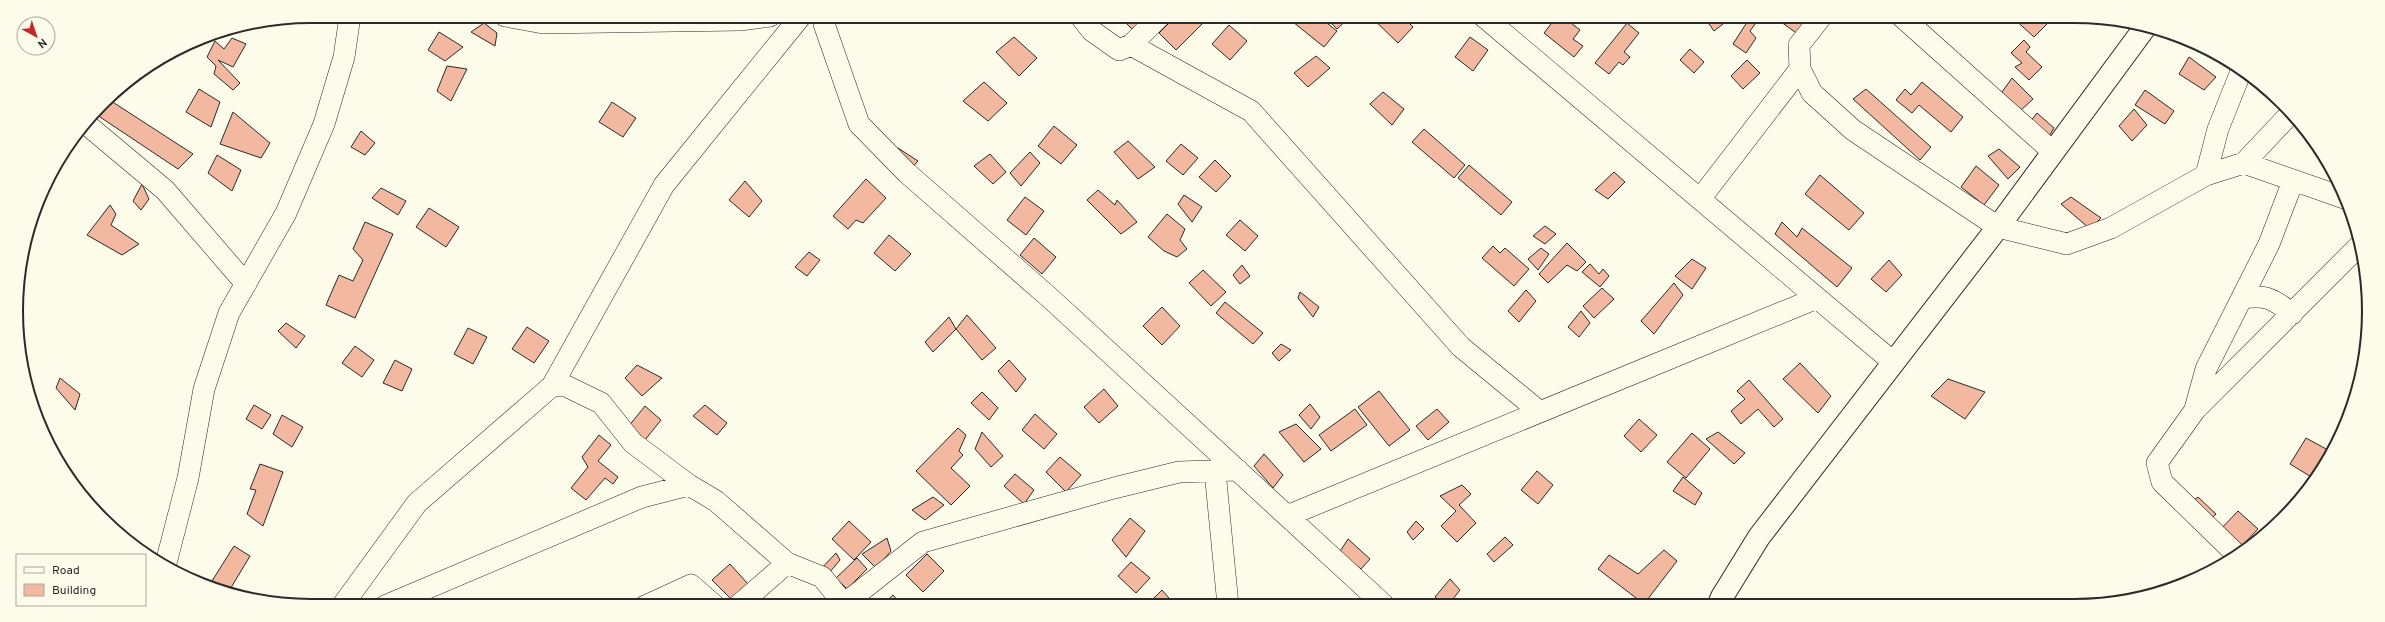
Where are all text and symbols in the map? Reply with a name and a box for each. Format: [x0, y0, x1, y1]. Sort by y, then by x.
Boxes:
north arrow [16, 16, 56, 56]
text: N [34, 35, 49, 51]
legend [16, 554, 146, 606]
text: Road [52, 563, 80, 579]
text: Building [52, 583, 96, 599]

